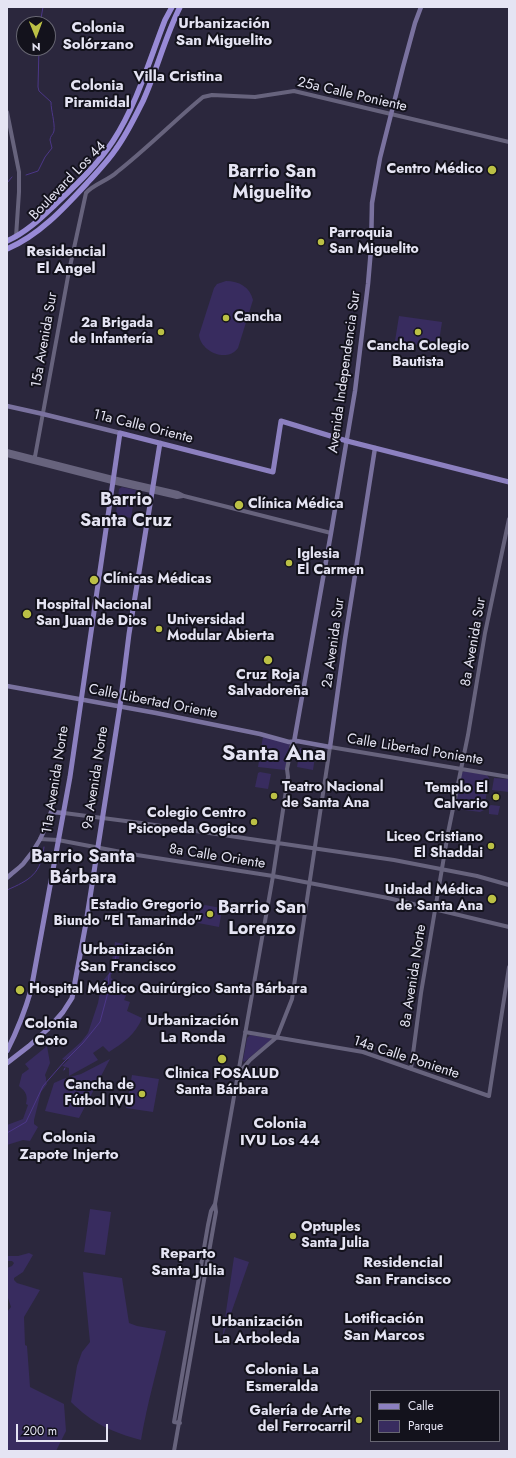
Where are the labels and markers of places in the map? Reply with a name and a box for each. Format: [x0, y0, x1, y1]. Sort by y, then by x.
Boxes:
place label: Centro Médico [386, 162, 483, 178]
marker: Centro Médico [486, 164, 498, 176]
place label: Parroquia San Miguelito [329, 226, 419, 258]
marker: Parroquia San Miguelito [316, 237, 326, 247]
place label: Cancha [234, 310, 282, 326]
marker: Cancha [221, 313, 231, 323]
place label: 2a Brigada de Infantería [70, 316, 153, 348]
marker: 2a Brigada de Infantería [156, 327, 166, 337]
marker: Cancha Colegio Bautista [413, 327, 423, 337]
place label: Cancha Colegio Bautista [367, 339, 469, 372]
place label: Clínica Médica [248, 497, 343, 513]
marker: Clínica Médica [233, 499, 245, 511]
place label: Iglesia El Carmen [297, 547, 364, 580]
marker: Iglesia El Carmen [284, 558, 294, 568]
place label: Clínicas Médicas [103, 572, 211, 588]
marker: Clínicas Médicas [88, 574, 100, 586]
place label: Hospital Nacional San Juan de Dios [36, 598, 151, 630]
marker: Hospital Nacional San Juan de Dios [21, 608, 33, 620]
place label: Universidad Modular Abierta [167, 613, 274, 646]
marker: Universidad Modular Abierta [154, 624, 164, 634]
marker: Cruz Roja Salvadoreña [262, 654, 274, 666]
place label: Cruz Roja Salvadoreña [227, 668, 309, 700]
place label: Teatro Nacional de Santa Ana [282, 780, 384, 812]
place label: Templo El Calvario [425, 781, 488, 814]
marker: Teatro Nacional de Santa Ana [269, 791, 279, 801]
marker: Templo El Calvario [491, 792, 501, 802]
place label: Colegio Centro Psicopeda Gogico [128, 806, 246, 838]
marker: Colegio Centro Psicopeda Gogico [249, 817, 259, 827]
place label: Liceo Cristiano El Shaddai [386, 830, 483, 862]
marker: Liceo Cristiano El Shaddai [486, 841, 496, 851]
place label: Unidad Médica de Santa Ana [385, 883, 483, 916]
marker: Unidad Médica de Santa Ana [486, 893, 498, 905]
place label: Estadio Gregorio Biundo "El Tamarindo" [54, 898, 202, 930]
marker: Estadio Gregorio Biundo "El Tamarindo" [205, 909, 215, 919]
place label: Hospital Médico Quirúrgico Santa Bárbara [29, 982, 307, 998]
marker: Hospital Médico Quirúrgico Santa Bárbara [14, 984, 26, 996]
marker: Clinica FOSALUD Santa Bárbara [216, 1053, 228, 1065]
place label: Clinica FOSALUD Santa Bárbara [165, 1067, 279, 1100]
place label: Cancha de Fútbol IVU [64, 1078, 134, 1110]
marker: Cancha de Fútbol IVU [137, 1089, 147, 1099]
place label: Optuples Santa Julia [301, 1220, 369, 1252]
marker: Optuples Santa Julia [288, 1231, 298, 1241]
place label: Galería de Arte del Ferrocarril [250, 1404, 351, 1436]
marker: Galería de Arte del Ferrocarril [354, 1415, 364, 1425]

